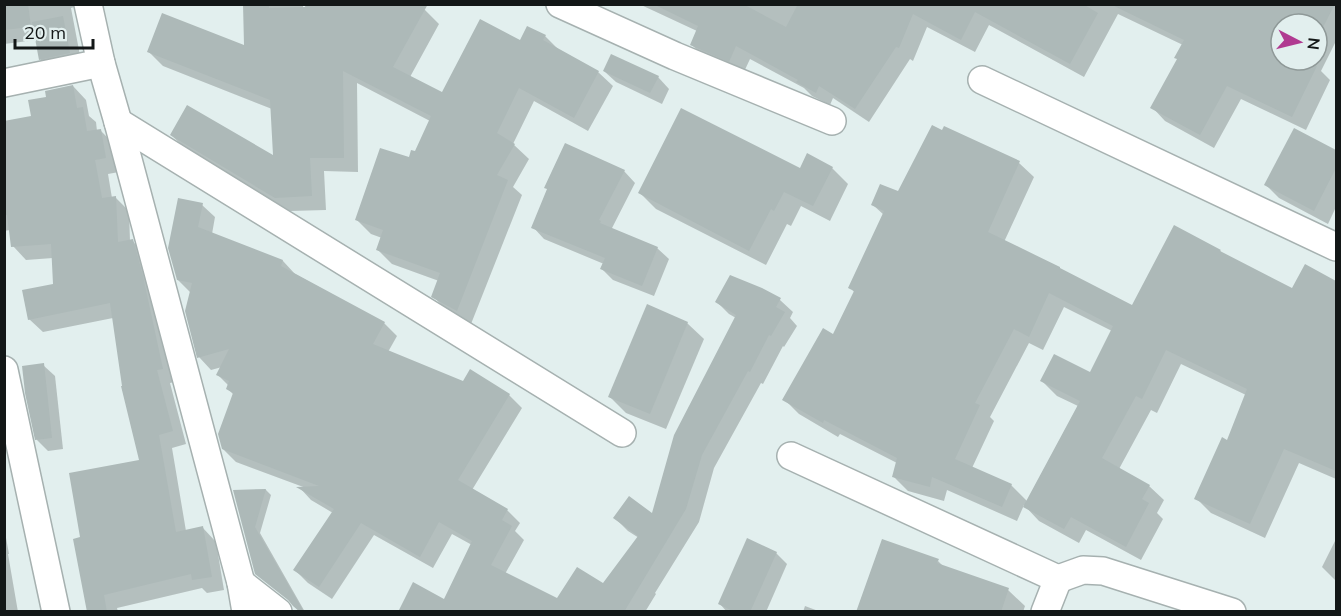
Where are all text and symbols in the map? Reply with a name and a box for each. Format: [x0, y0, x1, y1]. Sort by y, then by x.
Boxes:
scale bar [15, 12, 93, 50]
north arrow [1269, 12, 1329, 72]
text: 20 m [24, 21, 66, 44]
text: N [1303, 37, 1325, 51]

